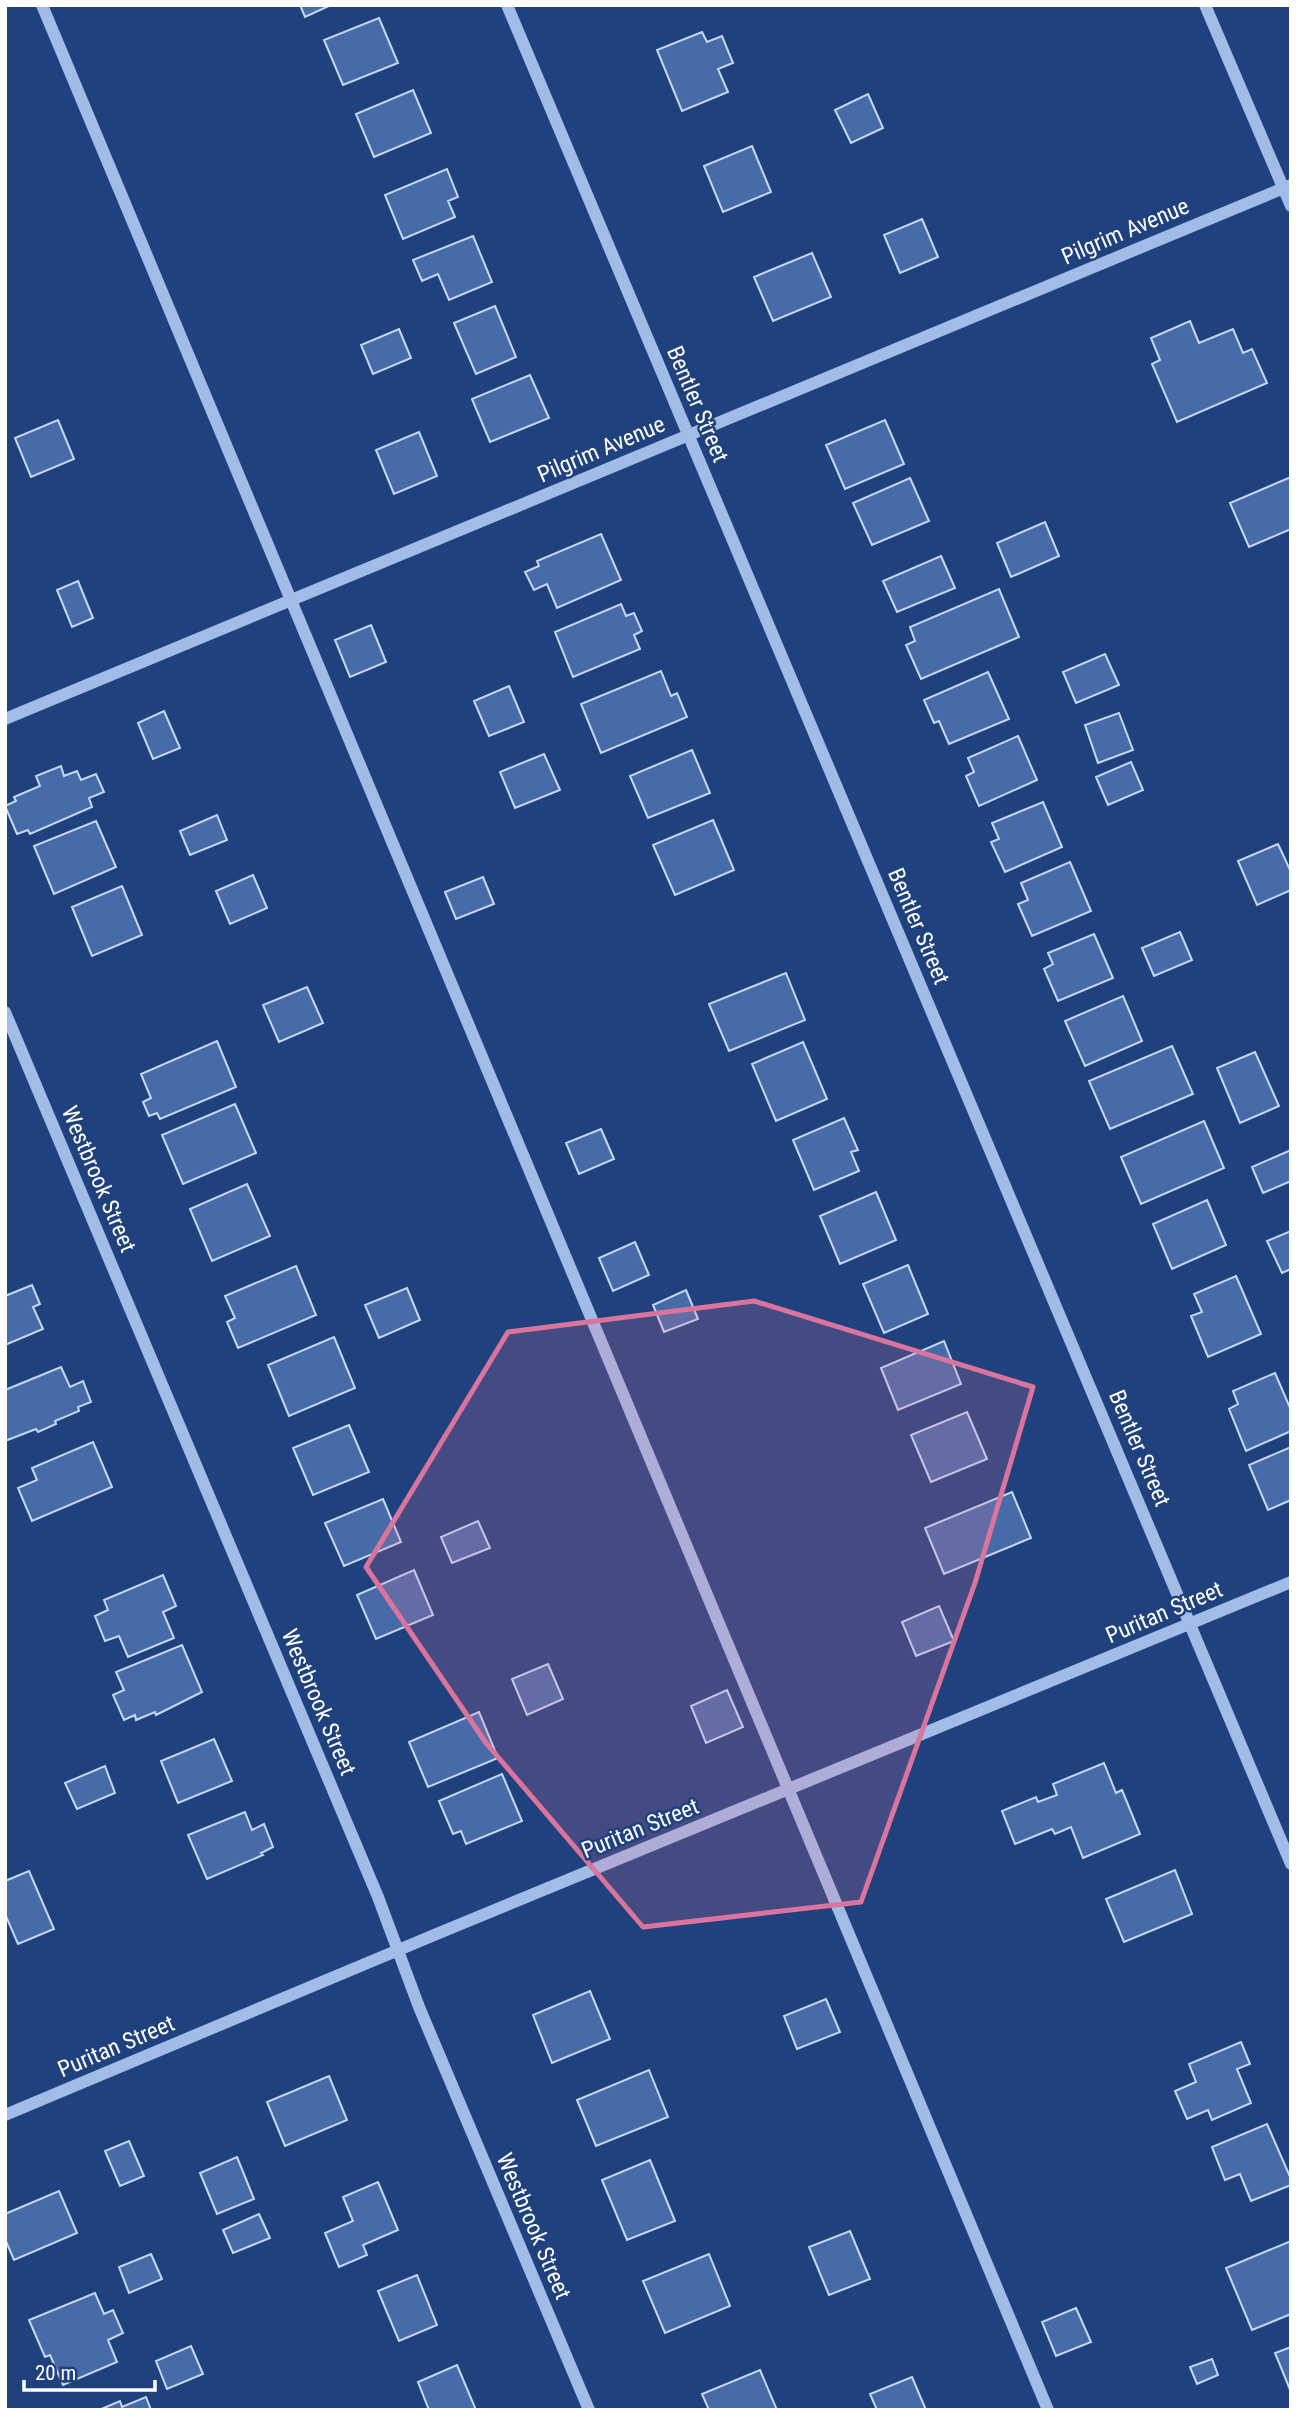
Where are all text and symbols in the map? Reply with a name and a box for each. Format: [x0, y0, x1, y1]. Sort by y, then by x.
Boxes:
street label: Pilgrim Avenue [1057, 193, 1193, 270]
street label: Bentler Street [661, 342, 734, 466]
street label: Pilgrim Avenue [533, 411, 669, 488]
street label: Bentler Street [882, 864, 955, 988]
street label: Westbrook Street [56, 1102, 141, 1256]
street label: Bentler Street [1103, 1386, 1176, 1510]
street label: Puritan Street [1102, 1576, 1227, 1649]
street label: Westbrook Street [276, 1625, 361, 1779]
street label: Puritan Street [578, 1793, 703, 1864]
street label: Puritan Street [54, 2010, 179, 2083]
street label: Westbrook Street [491, 2149, 576, 2303]
scale bar [24, 2348, 156, 2392]
text: 20 m [35, 2361, 76, 2385]

